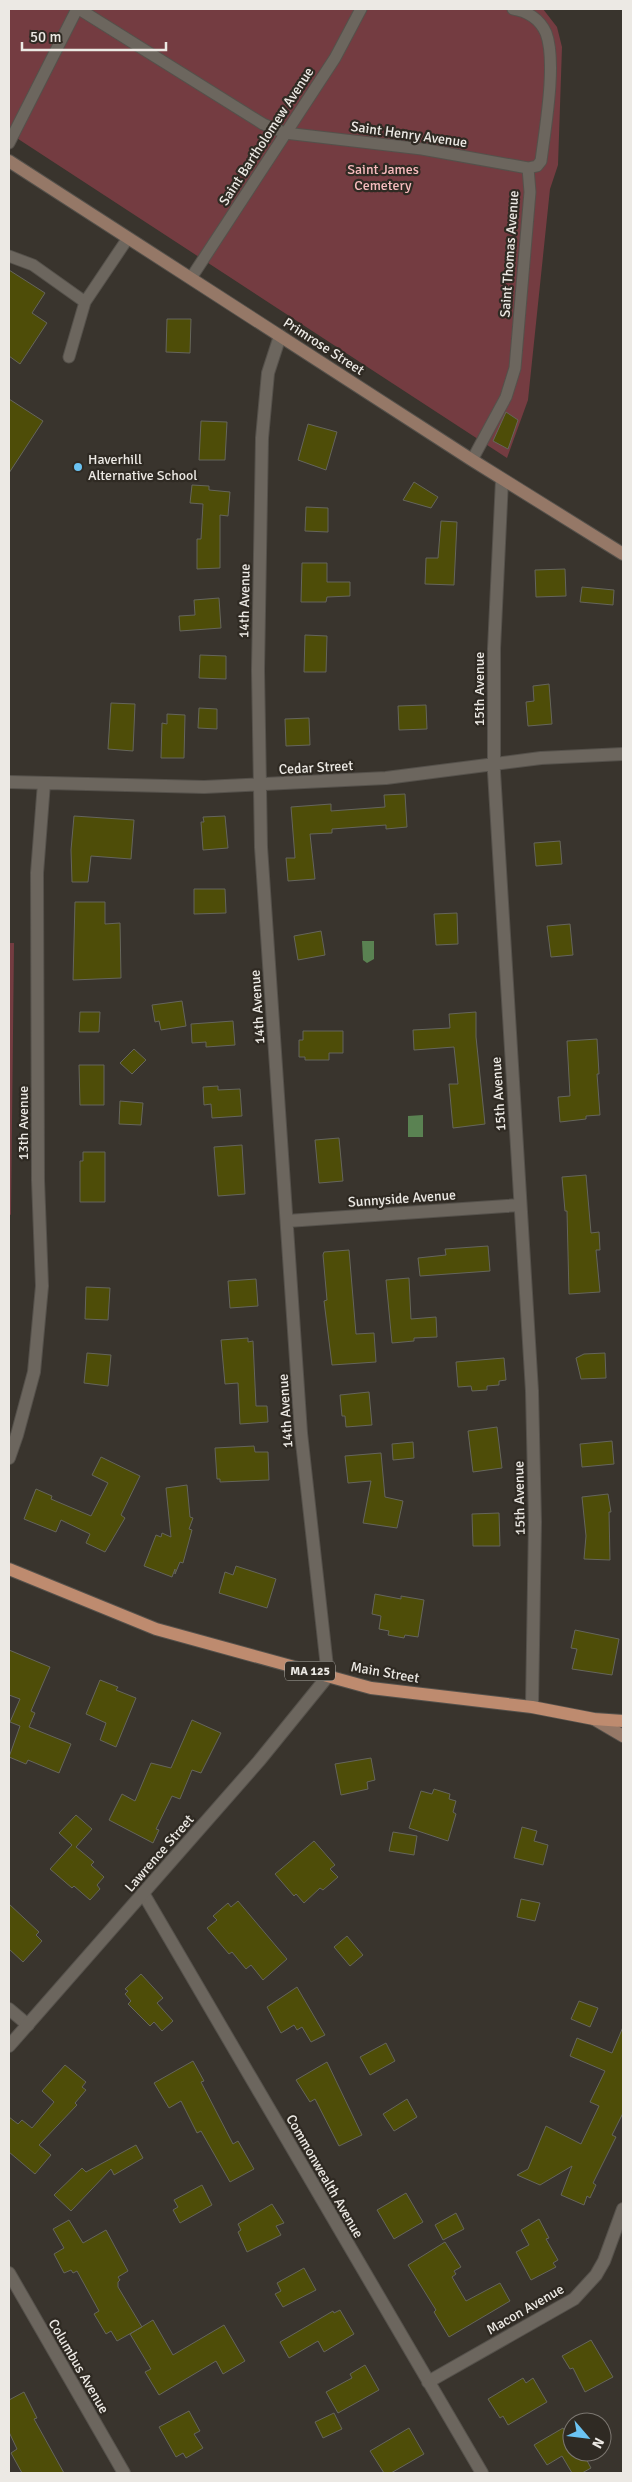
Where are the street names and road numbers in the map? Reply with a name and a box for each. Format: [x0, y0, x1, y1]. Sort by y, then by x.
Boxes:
street label: Saint Bartholomew Avenue [215, 64, 317, 209]
street label: Saint Henry Avenue [350, 118, 468, 151]
street label: Saint Thomas Avenue [497, 190, 522, 318]
street label: Primrose Street [280, 314, 367, 379]
street label: 14th Avenue [235, 564, 254, 638]
street label: 15th Avenue [471, 652, 488, 726]
street label: Cedar Street [278, 757, 354, 778]
street label: 14th Avenue [246, 969, 269, 1045]
street label: 15th Avenue [487, 1056, 510, 1132]
street label: 13th Avenue [15, 1086, 32, 1160]
street label: Sunnyside Avenue [347, 1186, 457, 1211]
street label: 14th Avenue [274, 1373, 297, 1449]
street label: 15th Avenue [510, 1461, 529, 1535]
street label: Main Street [349, 1658, 421, 1687]
road number: MA 125 [285, 1662, 335, 1680]
street label: Lawrence Street [121, 1811, 198, 1895]
street label: Commonwealth Avenue [282, 2111, 367, 2241]
street label: Macon Avenue [483, 2280, 567, 2338]
street label: Columbus Avenue [45, 2316, 113, 2417]

